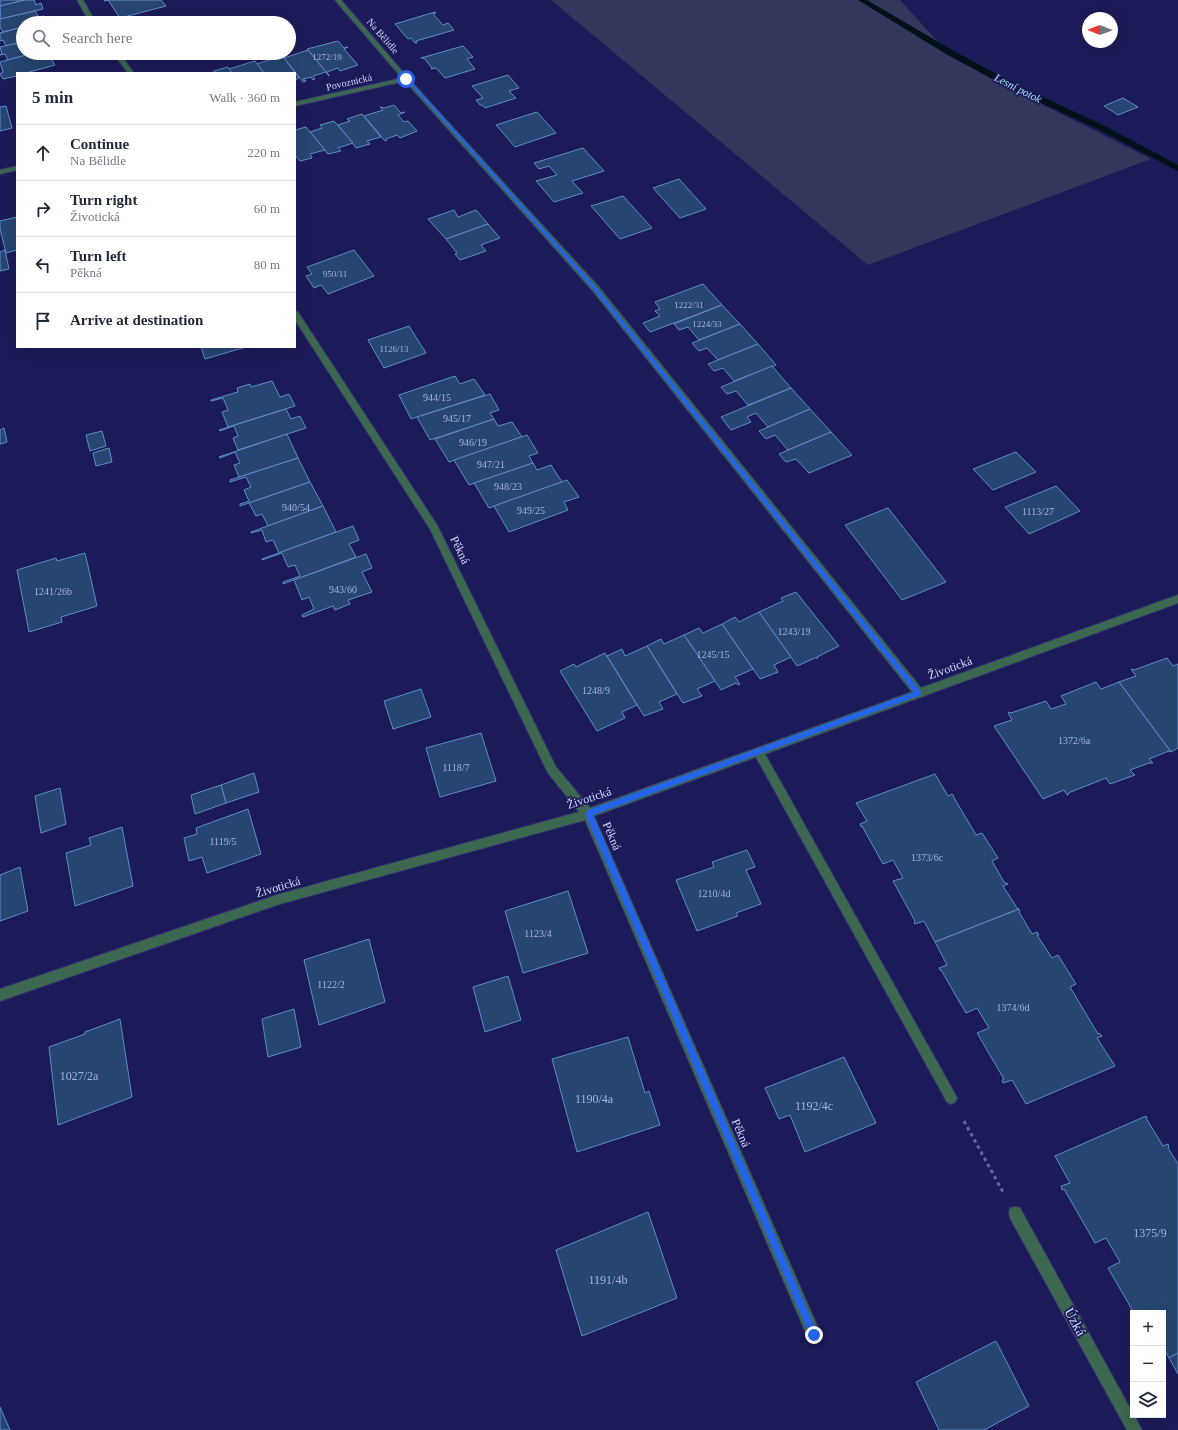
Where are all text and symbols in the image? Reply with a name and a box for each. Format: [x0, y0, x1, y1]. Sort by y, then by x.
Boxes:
north arrow [1082, 12, 1118, 48]
search box [16, 16, 296, 60]
street label: Na Bělidle [365, 16, 402, 56]
icon: search [30, 27, 52, 49]
text: Search here [62, 30, 132, 46]
house number: 1272/19 [312, 52, 342, 62]
route start [397, 70, 415, 88]
street label: Povoznická [325, 71, 374, 93]
water label: Lesní potok [992, 71, 1044, 105]
text: 5 min [32, 88, 73, 107]
text: Walk · 360 m [209, 90, 280, 105]
text: Continue [70, 136, 129, 152]
icon: ahead [32, 142, 54, 164]
text: 220 m [247, 145, 280, 160]
text: Na Bělidle [70, 153, 126, 168]
text: Turn right [70, 192, 137, 208]
icon: right [32, 198, 54, 220]
text: 60 m [254, 201, 280, 216]
text: Životická [70, 209, 120, 224]
text: Turn left [70, 248, 127, 264]
icon: left [32, 254, 54, 276]
text: 80 m [254, 257, 280, 272]
text: Pěkná [70, 265, 102, 280]
house number: 950/11 [323, 269, 347, 279]
house number: 1222/31 [674, 300, 704, 310]
icon: arrive [32, 310, 54, 332]
text: Arrive at destination [70, 312, 203, 328]
house number: 1224/33 [692, 319, 722, 329]
house number: 1126/13 [379, 344, 409, 354]
house number: 944/15 [423, 392, 451, 403]
house number: 945/17 [443, 413, 471, 424]
house number: 946/19 [459, 437, 487, 448]
house number: 947/21 [477, 459, 505, 470]
house number: 948/23 [494, 481, 522, 492]
house number: 940/54 [282, 502, 310, 513]
house number: 949/25 [517, 505, 545, 516]
house number: 1113/27 [1022, 506, 1054, 517]
street label: Pěkná [447, 534, 473, 567]
house number: 943/60 [329, 584, 357, 595]
house number: 1241/26b [34, 586, 72, 597]
house number: 1243/19 [778, 626, 810, 637]
house number: 1245/15 [697, 649, 729, 660]
street label: Životická [926, 653, 975, 682]
house number: 1248/9 [582, 685, 610, 696]
house number: 1372/6a [1058, 735, 1091, 746]
house number: 1118/7 [442, 762, 470, 773]
street label: Životická [565, 784, 614, 812]
street label: Pěkná [600, 820, 624, 853]
house number: 1119/5 [209, 836, 237, 847]
house number: 1373/6c [911, 852, 944, 863]
street label: Životická [254, 873, 303, 900]
house number: 1210/4d [698, 888, 730, 899]
house number: 1123/4 [524, 928, 552, 939]
house number: 1122/2 [317, 979, 345, 990]
house number: 1374/6d [997, 1002, 1029, 1013]
house number: 1027/2a [60, 1069, 99, 1083]
house number: 1190/4a [575, 1092, 614, 1106]
house number: 1192/4c [795, 1099, 833, 1113]
street label: Pěkná [729, 1117, 753, 1150]
house number: 1375/9 [1133, 1226, 1167, 1240]
house number: 1191/4b [589, 1273, 627, 1287]
street label: Úzká [1061, 1305, 1090, 1339]
map controls [1130, 1310, 1166, 1418]
button: + [1130, 1310, 1166, 1346]
route end [805, 1326, 823, 1344]
button: − [1130, 1346, 1166, 1382]
button: layers [1130, 1382, 1166, 1418]

